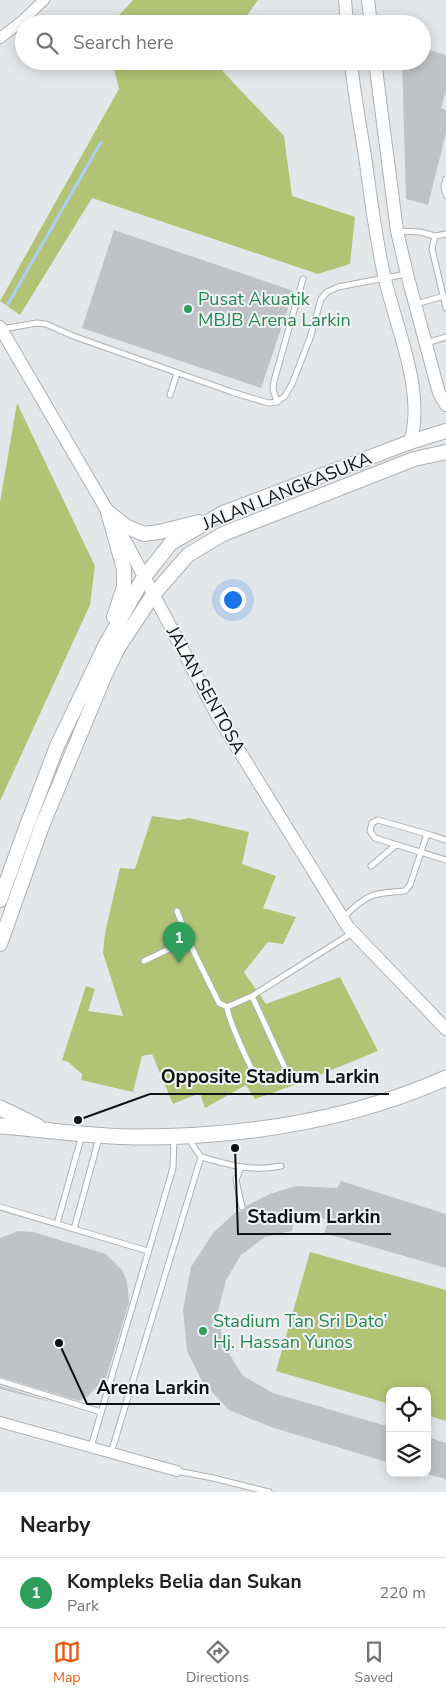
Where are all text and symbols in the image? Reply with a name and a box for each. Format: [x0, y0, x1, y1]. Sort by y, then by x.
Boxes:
search box [15, 15, 431, 70]
icon: search [33, 29, 61, 57]
text: Search here [73, 30, 174, 56]
place label: Pusat Akuatik MBJB Arena Larkin [198, 287, 351, 332]
marker: Pusat Akuatik MBJB Arena Larkin [182, 303, 194, 315]
street label: JALAN LANGKASUKA [198, 446, 375, 536]
your location [220, 587, 246, 613]
street label: JALAN SENTOSA [161, 621, 251, 758]
pin: 1 [163, 922, 195, 963]
callout: Opposite Stadium Larkin [150, 1060, 389, 1094]
text: Opposite Stadium Larkin [161, 1064, 379, 1090]
callout: Stadium Larkin [238, 1200, 391, 1234]
text: Stadium Larkin [247, 1204, 381, 1230]
place label: Stadium Tan Sri Dato’ Hj. Hassan Yunos [213, 1309, 387, 1354]
marker: Stadium Tan Sri Dato’ Hj. Hassan Yunos [197, 1325, 209, 1337]
callout: Arena Larkin [87, 1370, 220, 1404]
text: Arena Larkin [96, 1375, 210, 1401]
map controls [386, 1387, 431, 1477]
button: locate [386, 1387, 431, 1432]
button: layers [386, 1432, 431, 1477]
text: Nearby [20, 1511, 90, 1539]
text: Kompleks Belia dan Sukan [67, 1569, 302, 1595]
text: 1 [31, 1582, 41, 1604]
text: 220 m [379, 1582, 426, 1604]
text: Park [67, 1595, 99, 1617]
tab: Map [53, 1638, 81, 1687]
tab: Directions [186, 1638, 249, 1687]
tab: Saved [355, 1638, 393, 1687]

